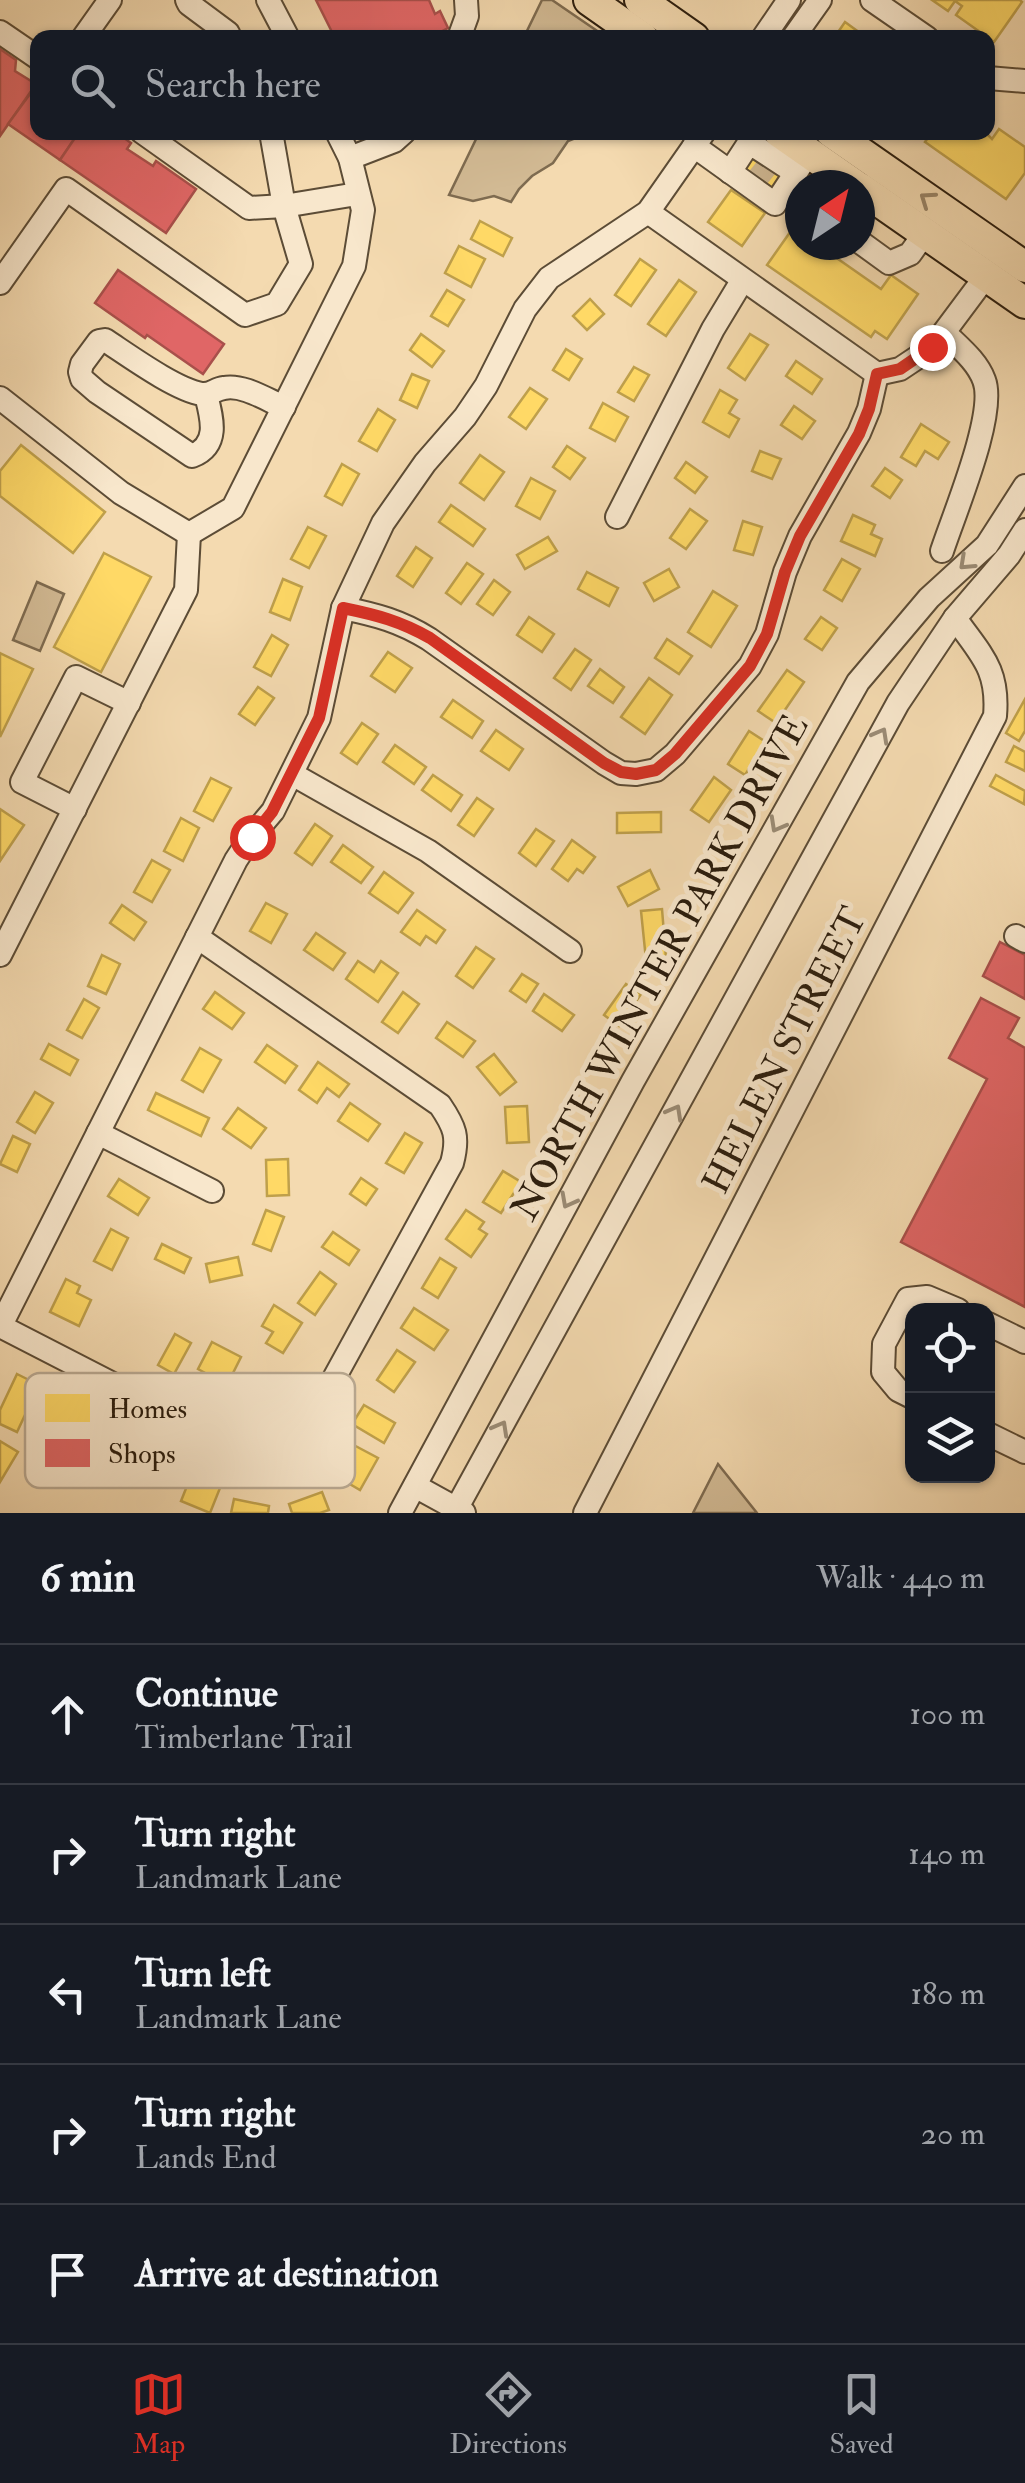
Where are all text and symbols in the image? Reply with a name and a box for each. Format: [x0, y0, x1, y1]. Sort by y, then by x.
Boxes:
search box [30, 30, 995, 140]
icon: search [65, 58, 120, 113]
text: Search here [145, 61, 321, 109]
north arrow [785, 170, 875, 260]
one-way arrow [919, 193, 938, 211]
route end [910, 325, 956, 371]
one-way arrow [960, 552, 978, 570]
street label: NORTH WINTER PARK DRIVE [500, 706, 819, 1229]
one-way arrow [868, 728, 888, 746]
one-way arrow [770, 814, 790, 832]
route start [230, 815, 276, 861]
street label: HELEN STREET [692, 899, 878, 1202]
one-way arrow [662, 1105, 682, 1123]
one-way arrow [561, 1190, 581, 1208]
map controls [905, 1303, 995, 1483]
button: locate [905, 1303, 995, 1393]
legend [25, 1373, 355, 1488]
text: Homes [108, 1392, 187, 1427]
button: layers [905, 1393, 995, 1483]
one-way arrow [489, 1420, 508, 1438]
text: Shops [108, 1437, 175, 1472]
text: 6 min [40, 1552, 135, 1604]
text: Walk · 440 m [816, 1558, 985, 1598]
text: Continue [135, 1670, 278, 1718]
icon: ahead [40, 1687, 95, 1742]
text: 100 m [909, 1694, 985, 1734]
text: Timberlane Trail [135, 1718, 352, 1758]
text: Turn right [135, 1810, 296, 1858]
icon: right [40, 1827, 95, 1882]
text: 140 m [908, 1834, 985, 1874]
text: Landmark Lane [135, 1858, 342, 1898]
text: Turn left [135, 1950, 271, 1998]
icon: left [40, 1967, 95, 2022]
text: 180 m [911, 1974, 985, 2014]
text: Landmark Lane [135, 1998, 342, 2038]
text: Turn right [135, 2090, 296, 2138]
icon: right [40, 2107, 95, 2162]
text: 20 m [921, 2114, 985, 2154]
text: Lands End [135, 2138, 276, 2178]
icon: arrive [40, 2247, 95, 2302]
text: Arrive at destination [135, 2250, 439, 2298]
tab: Map [131, 2367, 186, 2462]
tab: Directions [449, 2367, 567, 2462]
tab: Saved [830, 2367, 894, 2462]

